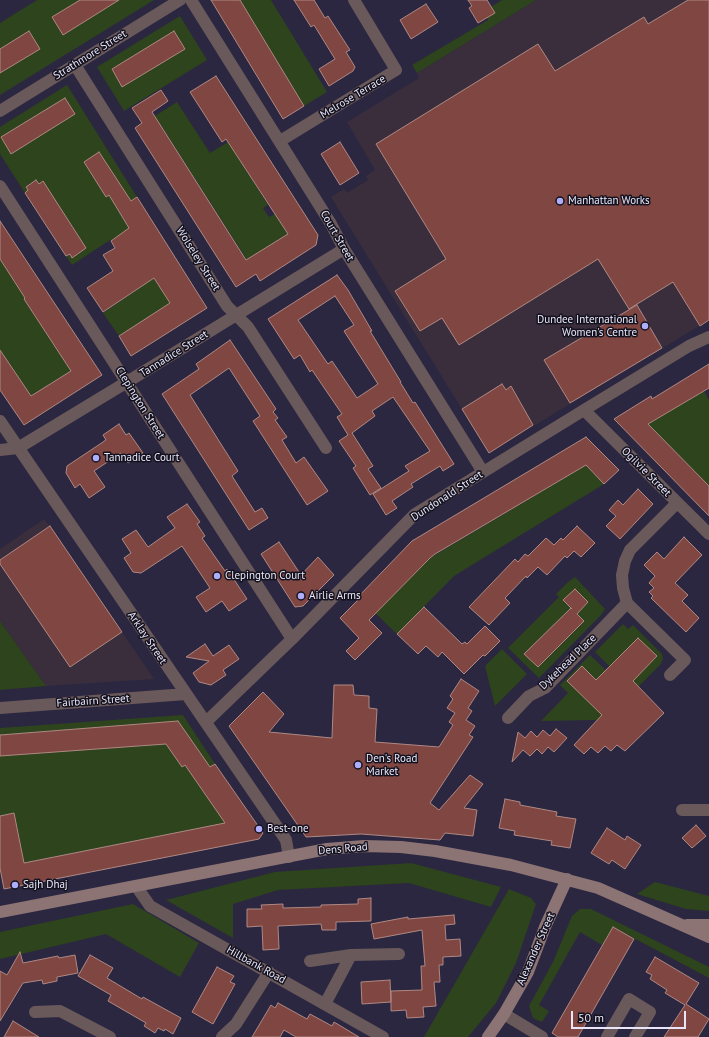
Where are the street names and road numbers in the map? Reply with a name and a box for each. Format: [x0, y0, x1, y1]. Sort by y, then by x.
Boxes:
street label: Strathmore Street [51, 27, 129, 83]
street label: Melrose Terrace [318, 72, 388, 122]
street label: Court Street [317, 208, 357, 264]
street label: Wolseley Street [173, 225, 223, 293]
street label: Tannadice Street [137, 328, 211, 380]
street label: Clepington Street [113, 365, 167, 441]
street label: Ogilvie Street [619, 445, 673, 499]
street label: Dundonald Street [409, 468, 485, 524]
street label: Arklay Street [125, 609, 169, 667]
street label: Dykehead Place [537, 632, 599, 692]
street label: Fairbairn Street [56, 692, 130, 710]
street label: Dens Road [318, 840, 368, 858]
street label: Alexander Street [514, 911, 558, 987]
street label: Hillbank Road [224, 943, 288, 987]

